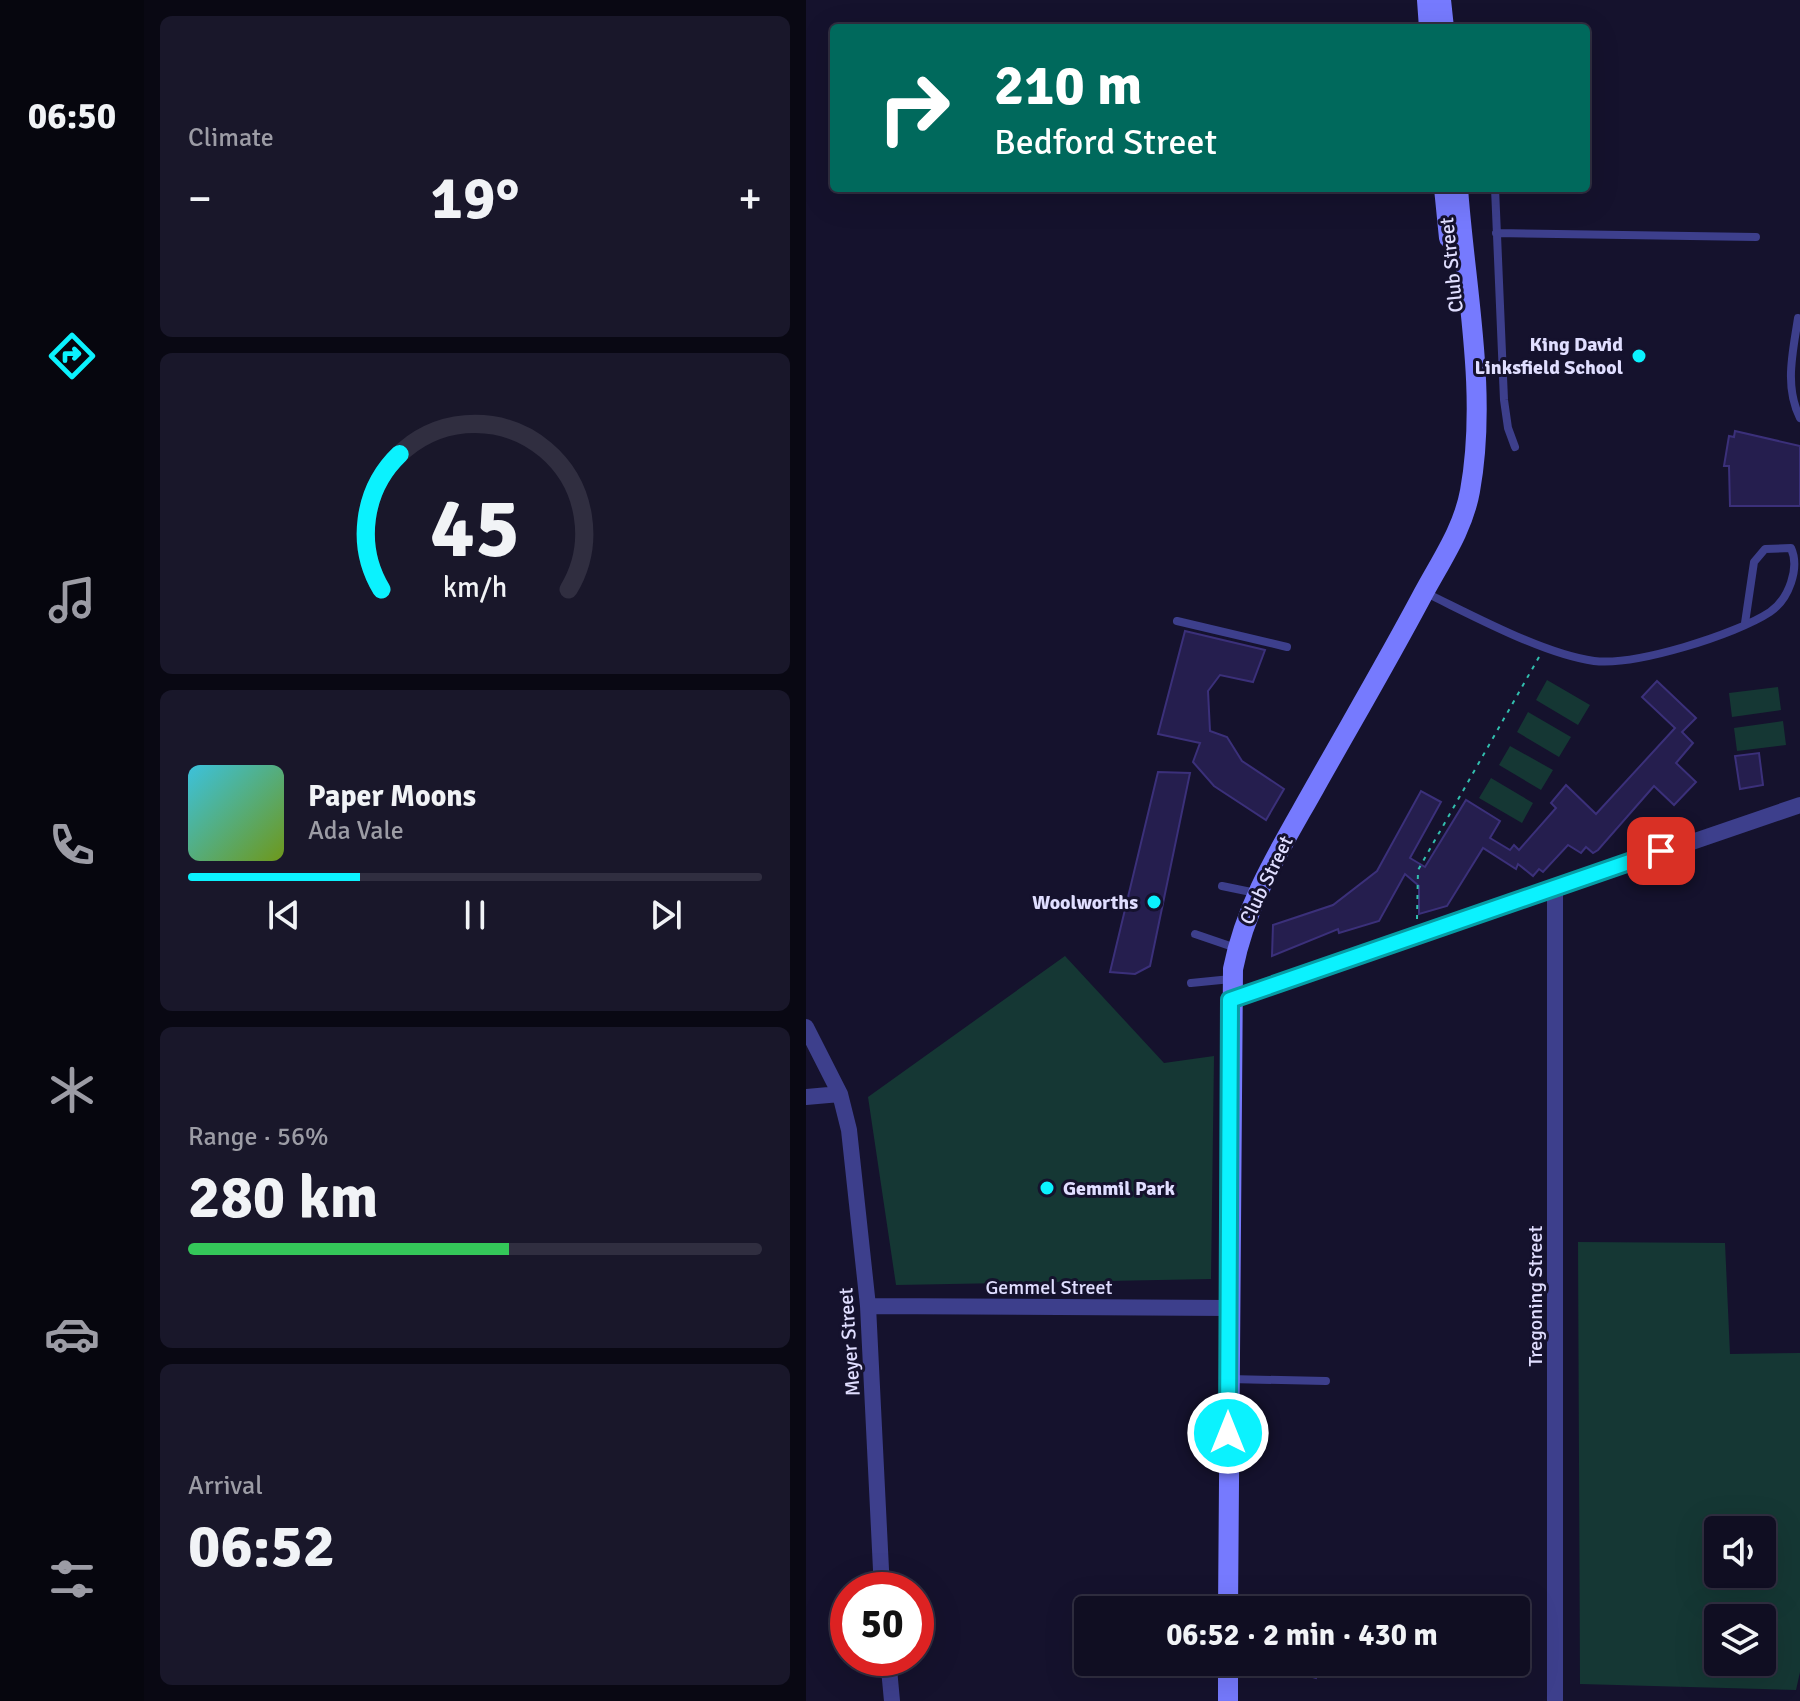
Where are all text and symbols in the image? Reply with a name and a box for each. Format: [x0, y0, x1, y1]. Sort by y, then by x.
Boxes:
text: 210 m [994, 51, 1142, 120]
icon: right [862, 56, 966, 160]
text: 06:50 [28, 94, 116, 139]
text: Bedford Street [994, 120, 1217, 165]
text: Climate [188, 122, 274, 154]
text: 19° [431, 162, 519, 236]
text: − [188, 172, 212, 226]
text: + [738, 172, 762, 226]
street label: Club Street [1434, 216, 1469, 314]
icon: directions [44, 328, 100, 384]
place label: King David Linksfield School [1475, 332, 1623, 380]
marker: King David Linksfield School [1630, 347, 1648, 365]
text: 45 [430, 477, 520, 579]
text: km/h [443, 570, 507, 605]
icon: music [44, 572, 100, 628]
text: Paper Moons [308, 778, 476, 815]
text: Ada Vale [308, 815, 404, 847]
icon: phone [44, 817, 100, 873]
pin [1627, 817, 1695, 885]
icon: arrive [1639, 829, 1683, 873]
street label: Club Street [1234, 832, 1299, 929]
place label: Woolworths [1032, 890, 1138, 915]
icon: previous [262, 893, 306, 937]
icon: pause [453, 893, 497, 937]
icon: next [644, 893, 688, 937]
marker: Woolworths [1145, 893, 1163, 911]
icon: climate [44, 1062, 100, 1118]
text: Range · 56% [188, 1121, 329, 1153]
text: 280 km [188, 1161, 378, 1235]
place label: Gemmil Park [1063, 1176, 1176, 1201]
marker: Gemmil Park [1038, 1179, 1056, 1197]
street label: Tregoning Street [1523, 1225, 1548, 1367]
street label: Gemmel Street [985, 1275, 1113, 1300]
street label: Meyer Street [833, 1287, 866, 1397]
icon: car [44, 1306, 100, 1362]
position arrow [1186, 1391, 1270, 1475]
text: Arrival [188, 1470, 263, 1502]
text: 06:52 [188, 1510, 335, 1584]
map controls [1704, 1516, 1776, 1676]
button: sound [1704, 1516, 1776, 1588]
icon: filters [44, 1551, 100, 1607]
speed limit sign: 50 [830, 1572, 934, 1676]
button: layers [1704, 1604, 1776, 1676]
text: 06:52 · 2 min · 430 m [1166, 1617, 1438, 1654]

